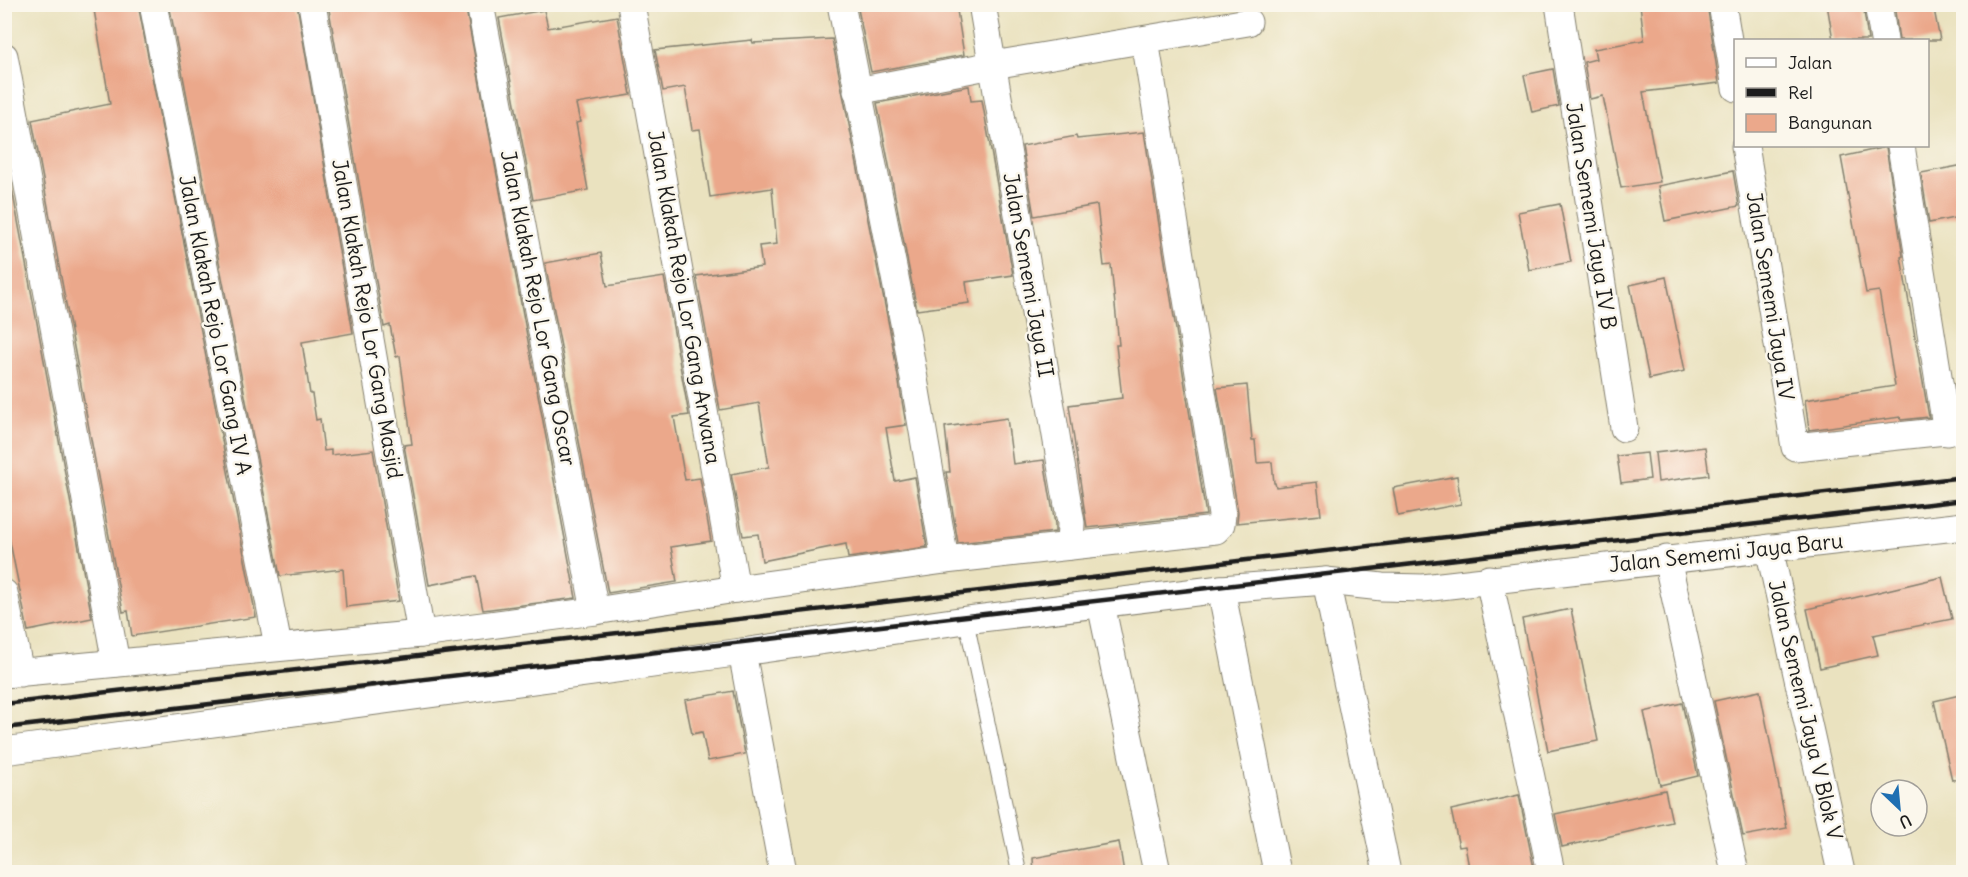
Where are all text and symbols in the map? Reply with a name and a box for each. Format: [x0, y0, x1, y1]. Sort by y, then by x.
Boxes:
legend [1734, 39, 1929, 147]
text: Jalan [1788, 51, 1832, 74]
text: Rel [1788, 81, 1813, 104]
street label: Jalan Sememi Jaya IV B [1560, 100, 1623, 332]
text: Bangunan [1788, 111, 1872, 134]
street label: Jalan Klakah Rejo Lor Gang Arwana [642, 128, 727, 466]
street label: Jalan Klakah Rejo Lor Gang Oscar [495, 148, 582, 468]
street label: Jalan Klakah Rejo Lor Gang Masjid [326, 157, 409, 481]
street label: Jalan Sememi Jaya II [997, 171, 1060, 379]
street label: Jalan Klakah Rejo Lor Gang IV A [173, 173, 258, 477]
street label: Jalan Sememi Jaya IV [1741, 190, 1800, 402]
street label: Jalan Sememi Jaya Baru [1608, 527, 1844, 578]
street label: Jalan Sememi Jaya V Blok V [1762, 577, 1849, 843]
north arrow [1869, 778, 1929, 838]
text: U [1896, 810, 1915, 833]

